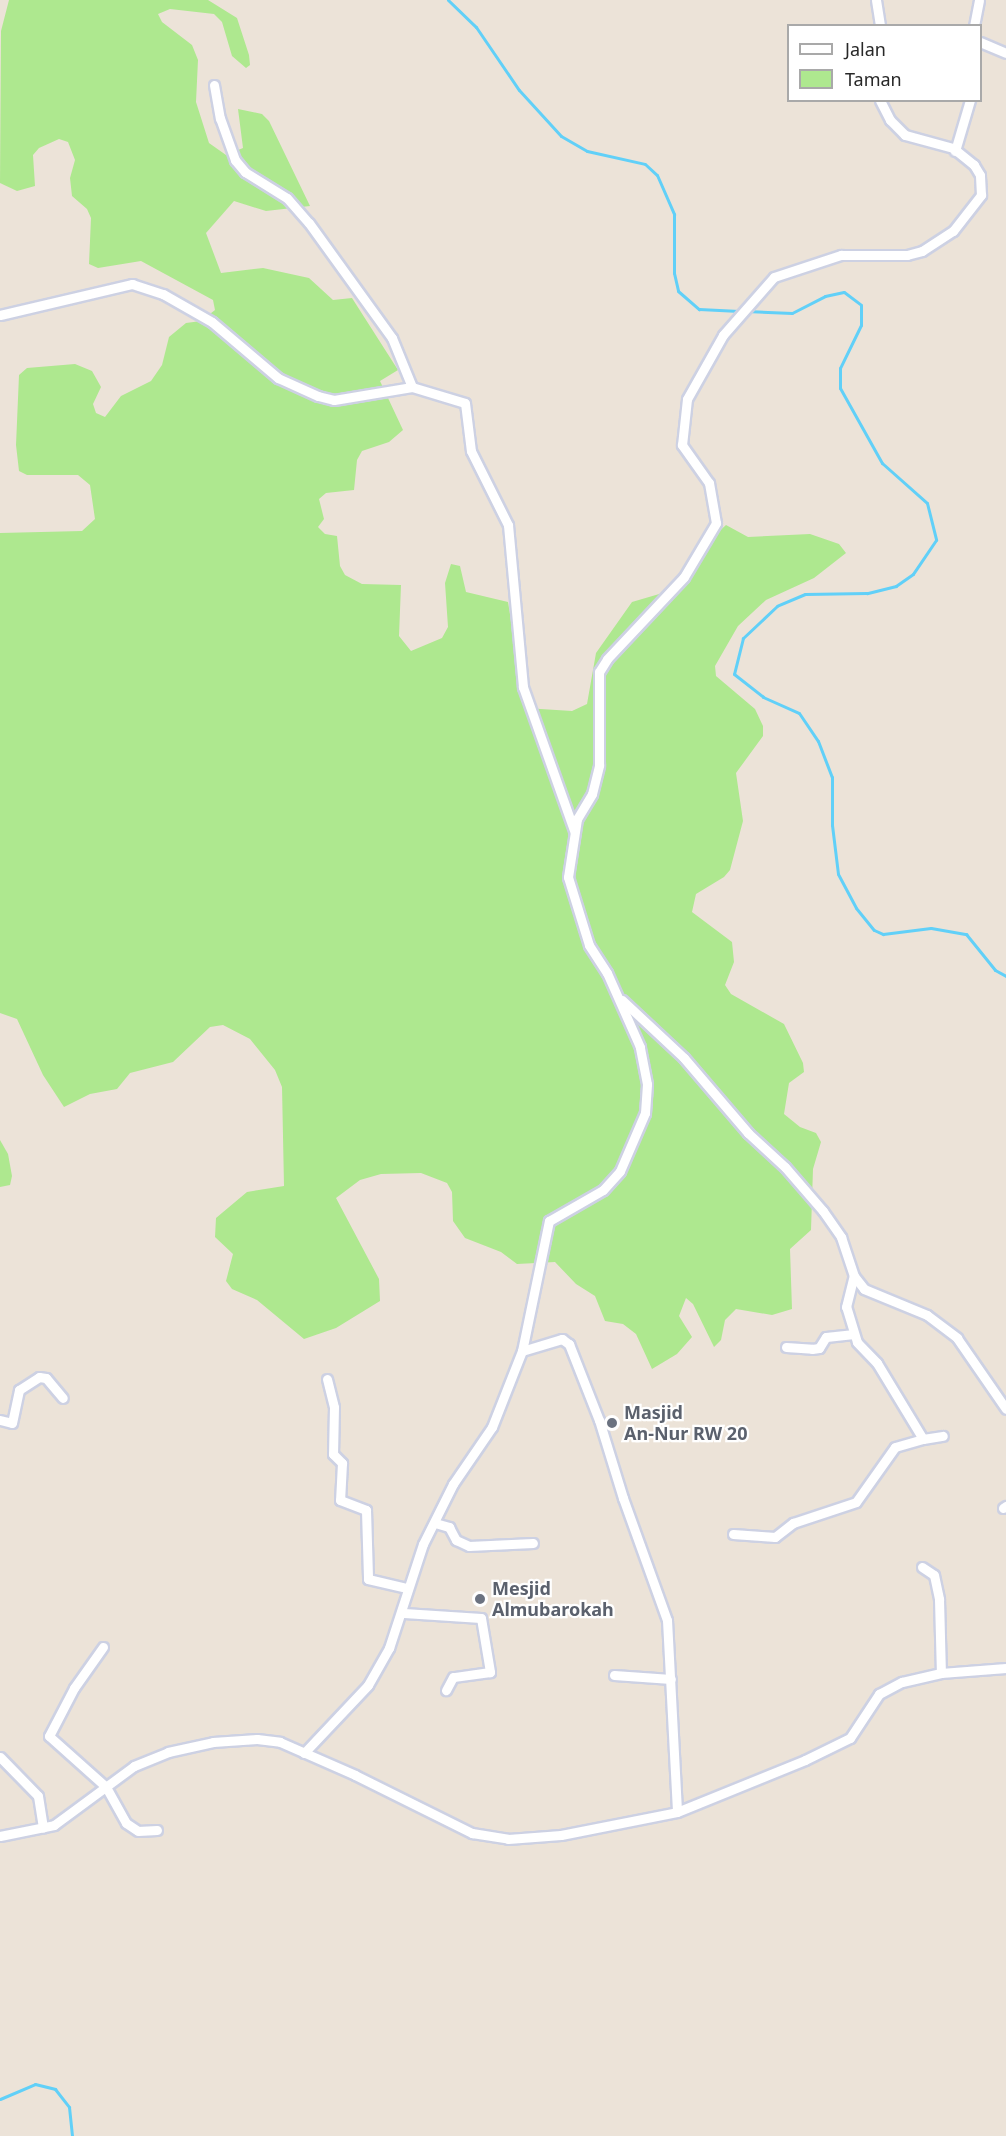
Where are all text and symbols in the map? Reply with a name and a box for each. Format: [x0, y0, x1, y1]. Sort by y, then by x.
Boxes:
legend [787, 24, 982, 102]
text: Jalan [845, 37, 886, 61]
text: Taman [845, 67, 902, 91]
place label: Masjid An-Nur RW 20 [624, 1402, 747, 1444]
marker: Masjid An-Nur RW 20 [605, 1416, 619, 1430]
place label: Mesjid Almubarokah [492, 1578, 614, 1620]
marker: Mesjid Almubarokah [473, 1592, 487, 1606]

